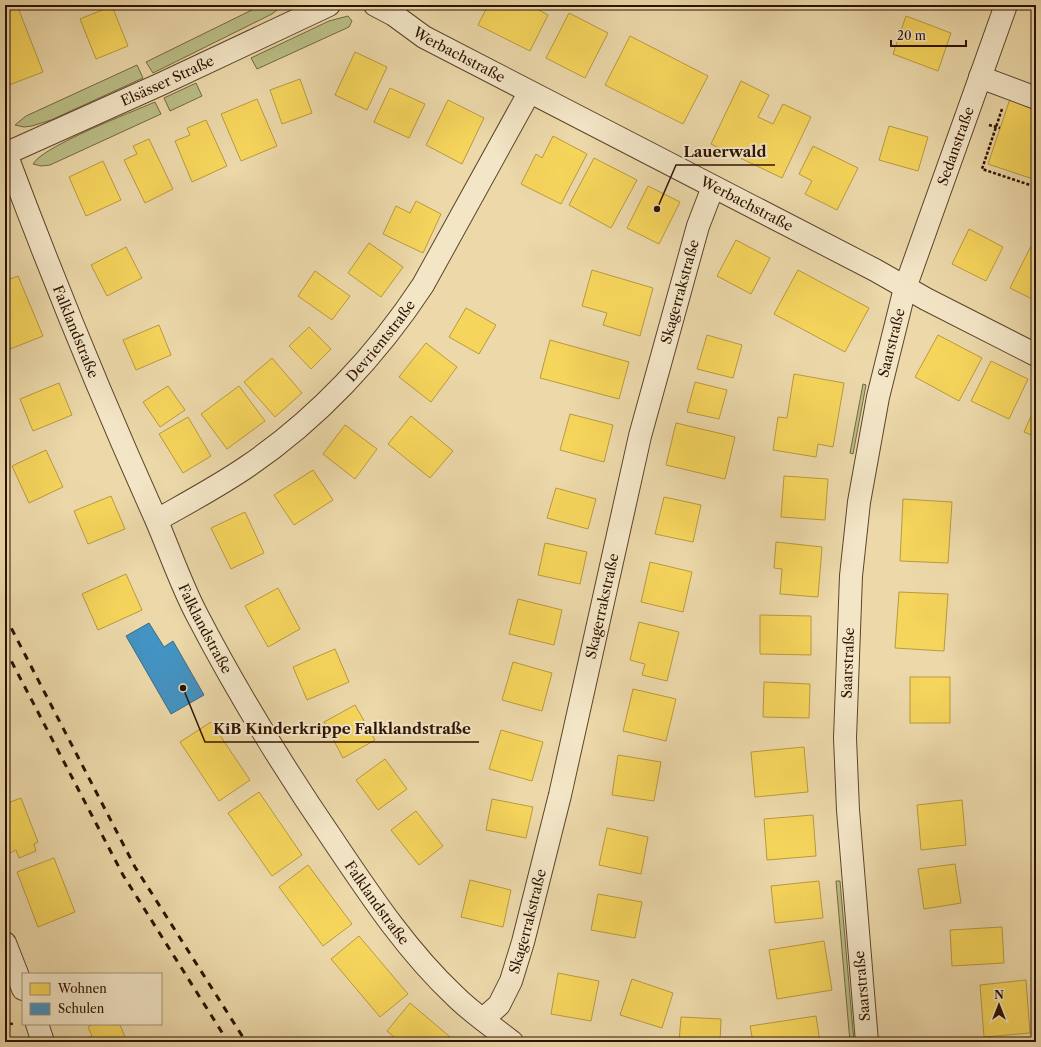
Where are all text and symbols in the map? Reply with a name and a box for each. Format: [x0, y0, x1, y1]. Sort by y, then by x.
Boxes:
street label: Werbachstraße [409, 22, 508, 86]
scale bar [891, 22, 966, 48]
text: 20 m [897, 28, 926, 43]
street label: Elsässer Straße [118, 51, 217, 110]
street label: Sedanstraße [933, 104, 978, 188]
callout: Lauerwald [676, 138, 775, 165]
text: Lauerwald [683, 142, 767, 161]
street label: Werbachstraße [697, 172, 796, 235]
street label: Skagerrakstraße [657, 237, 703, 346]
street label: Falklandstraße [49, 282, 103, 381]
street label: Devrientstraße [342, 296, 419, 385]
street label: Saarstraße [874, 306, 909, 379]
street label: Skagerrakstraße [582, 551, 623, 661]
street label: Falklandstraße [174, 581, 236, 677]
street label: Saarstraße [837, 627, 858, 699]
callout: KiB Kinderkrippe Falklandstraße [205, 715, 479, 742]
text: KiB Kinderkrippe Falklandstraße [213, 719, 471, 738]
street label: Falklandstraße [341, 858, 413, 948]
street label: Skagerrakstraße [505, 867, 550, 976]
street label: Saarstraße [850, 950, 874, 1022]
legend [22, 973, 162, 1025]
text: Wohnen [57, 981, 107, 996]
north arrow [979, 985, 1019, 1025]
text: N [994, 988, 1004, 1002]
text: Schulen [58, 1001, 105, 1016]

